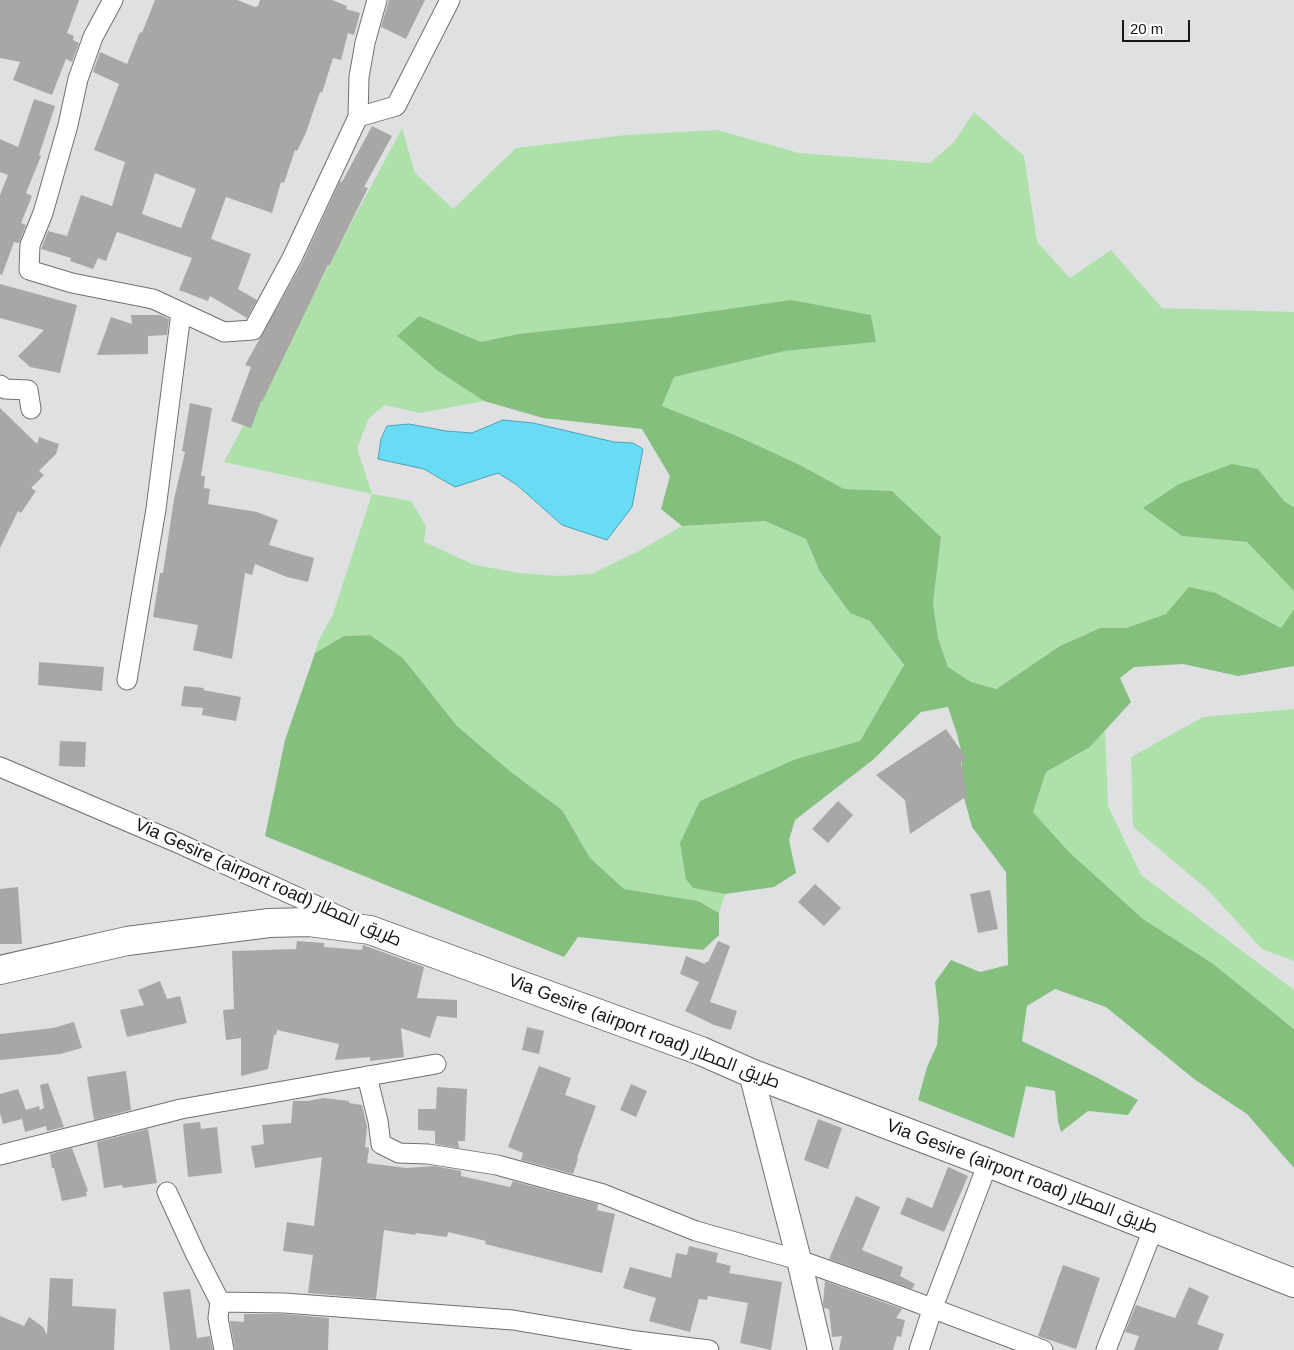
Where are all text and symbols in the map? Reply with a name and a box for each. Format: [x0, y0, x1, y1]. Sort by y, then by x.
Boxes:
scale bar [1124, 10, 1192, 42]
text: 20 m [1130, 20, 1163, 37]
street label: Via Gesire (airport road) طريق المطار [131, 814, 405, 952]
street label: Via Gesire (airport road) طريق المطار [505, 970, 783, 1094]
street label: Via Gesire (airport road) طريق المطار [883, 1115, 1161, 1239]

